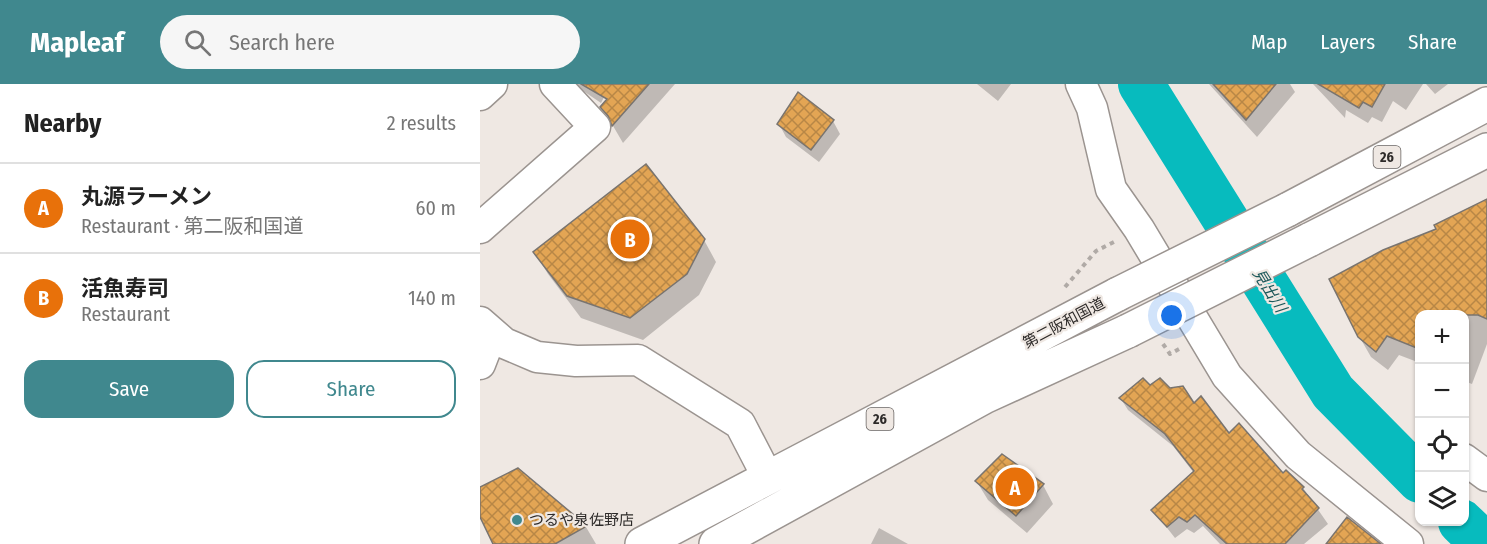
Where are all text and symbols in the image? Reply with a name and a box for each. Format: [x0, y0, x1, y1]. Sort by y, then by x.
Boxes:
search box [160, 15, 580, 69]
text: Mapleaf [30, 26, 124, 59]
icon: search [181, 26, 214, 59]
text: Search here [229, 29, 335, 56]
text: Map [1251, 29, 1287, 55]
text: Layers [1320, 29, 1375, 55]
text: Share [1408, 29, 1457, 55]
text: Nearby [24, 108, 101, 139]
text: 2 results [387, 111, 456, 135]
road number: 26 [1374, 146, 1400, 168]
text: 丸源ラーメン [81, 183, 212, 210]
text: A [38, 196, 49, 220]
text: 60 m [416, 196, 456, 220]
text: Restaurant · 第二阪和国道 [81, 214, 304, 238]
pin: B [610, 216, 650, 262]
water label: 見出川 [1249, 265, 1291, 317]
text: 活魚寿司 [81, 275, 169, 302]
text: B [38, 286, 49, 310]
text: 140 m [408, 286, 456, 310]
street label: 第二阪和国道 [1020, 294, 1108, 352]
your location [1157, 301, 1186, 330]
text: Restaurant [81, 302, 170, 326]
map controls [1415, 310, 1469, 526]
button: + [1415, 310, 1469, 364]
button: Save [24, 360, 234, 418]
button: Share [246, 360, 456, 418]
button: − [1415, 364, 1469, 418]
road number: 26 [866, 408, 894, 430]
button: locate [1415, 418, 1469, 472]
pin: A [996, 464, 1034, 510]
button: layers [1415, 472, 1469, 526]
place label: つるや泉佐野店 [529, 511, 634, 529]
marker: つるや泉佐野店 [510, 513, 524, 527]

